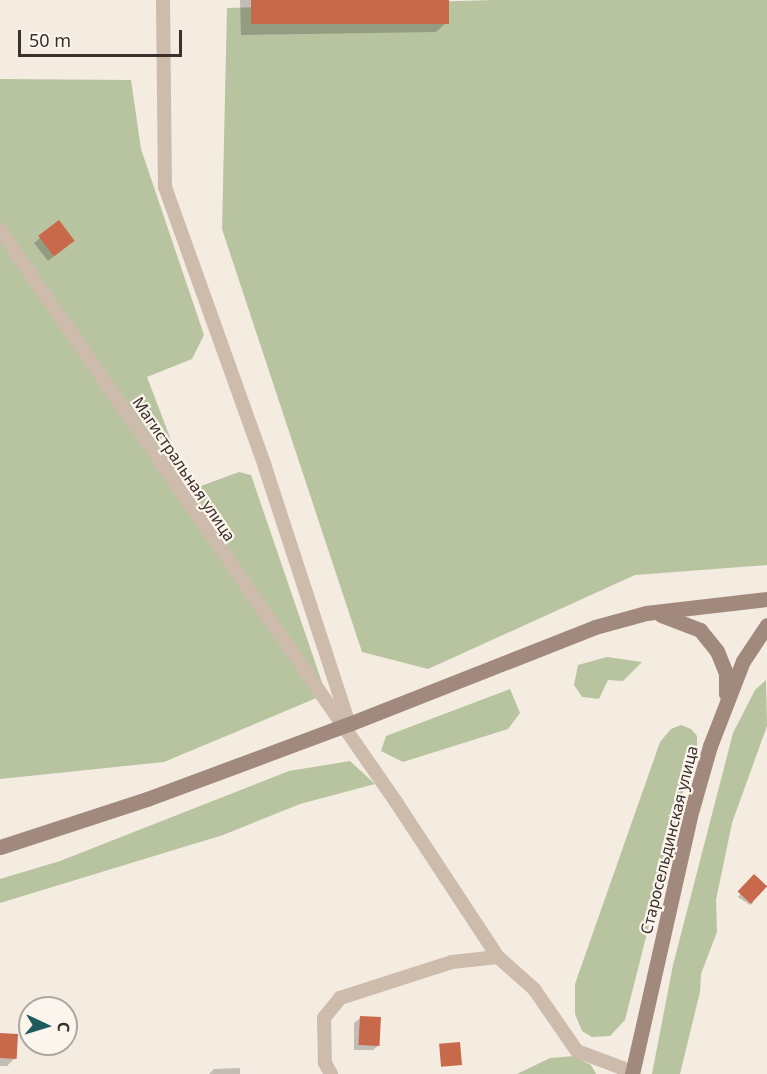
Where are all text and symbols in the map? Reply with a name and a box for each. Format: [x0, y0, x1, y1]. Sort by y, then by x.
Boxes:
scale bar [21, 18, 184, 56]
text: 50 m [29, 28, 71, 52]
street label: Магистральная улица [129, 393, 239, 545]
street label: Старосельдинская улица [636, 744, 702, 936]
north arrow [18, 996, 78, 1056]
text: С [53, 1021, 75, 1033]

